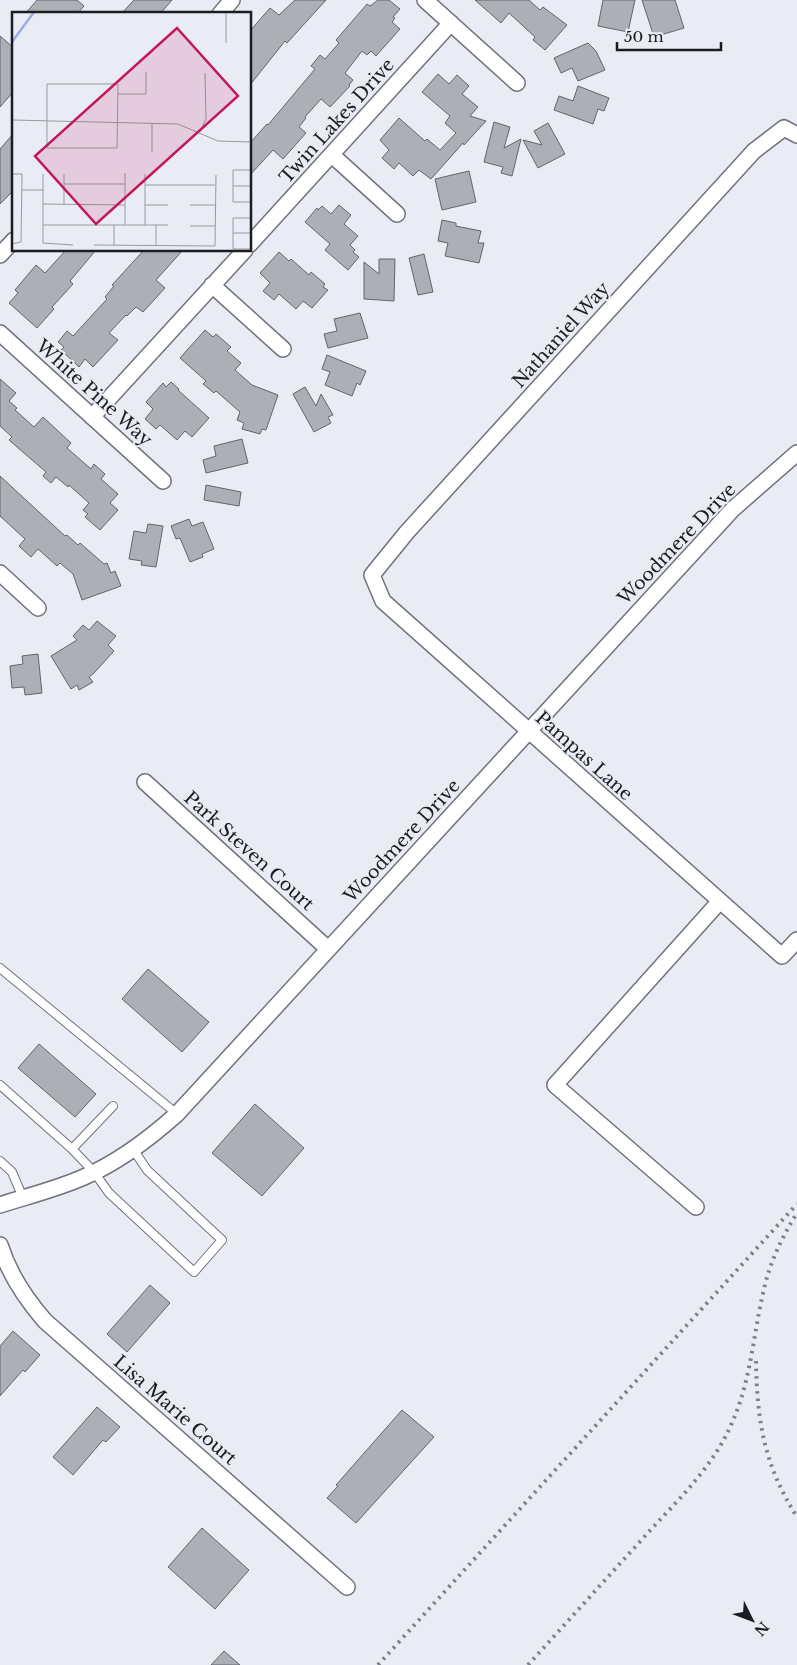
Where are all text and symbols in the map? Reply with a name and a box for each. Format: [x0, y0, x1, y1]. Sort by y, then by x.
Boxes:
inset map [12, 12, 251, 251]
scale bar [617, 20, 721, 52]
text: 50 m [624, 27, 664, 46]
street label: Twin Lakes Drive [275, 54, 399, 188]
street label: Nathaniel Way [508, 277, 615, 392]
street label: White Pine Way [31, 334, 157, 451]
street label: Woodmere Drive [613, 479, 741, 610]
street label: Pampas Lane [531, 707, 637, 805]
street label: Woodmere Drive [339, 775, 465, 908]
street label: Park Steven Court [179, 787, 319, 915]
street label: Lisa Marie Court [109, 1351, 241, 1470]
north arrow [727, 1595, 777, 1645]
text: N [751, 1618, 773, 1640]

